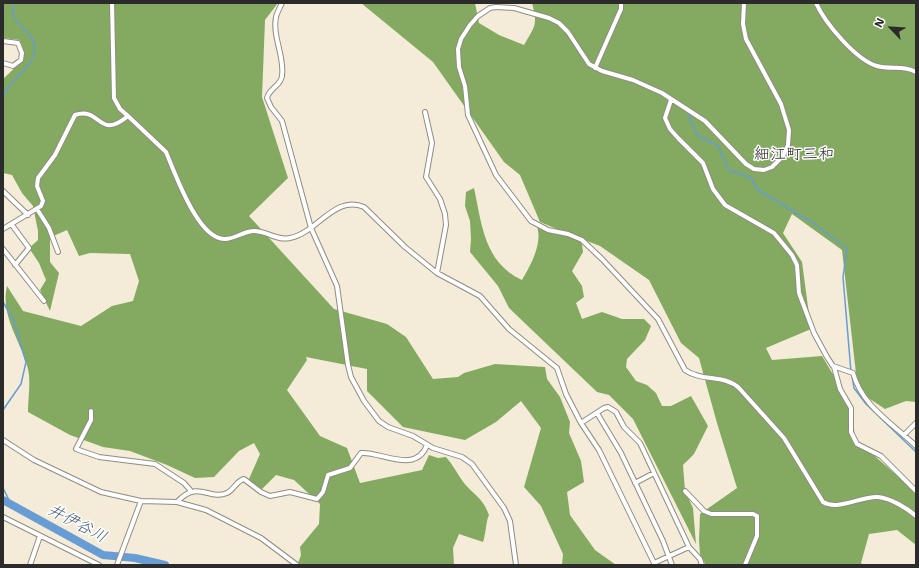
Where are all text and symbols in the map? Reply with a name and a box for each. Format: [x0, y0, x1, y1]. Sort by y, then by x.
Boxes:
north arrow [871, 8, 911, 48]
text: N [871, 16, 888, 30]
district label: 細江町三和 [754, 145, 834, 165]
water label: 井伊谷川 [44, 501, 110, 547]

